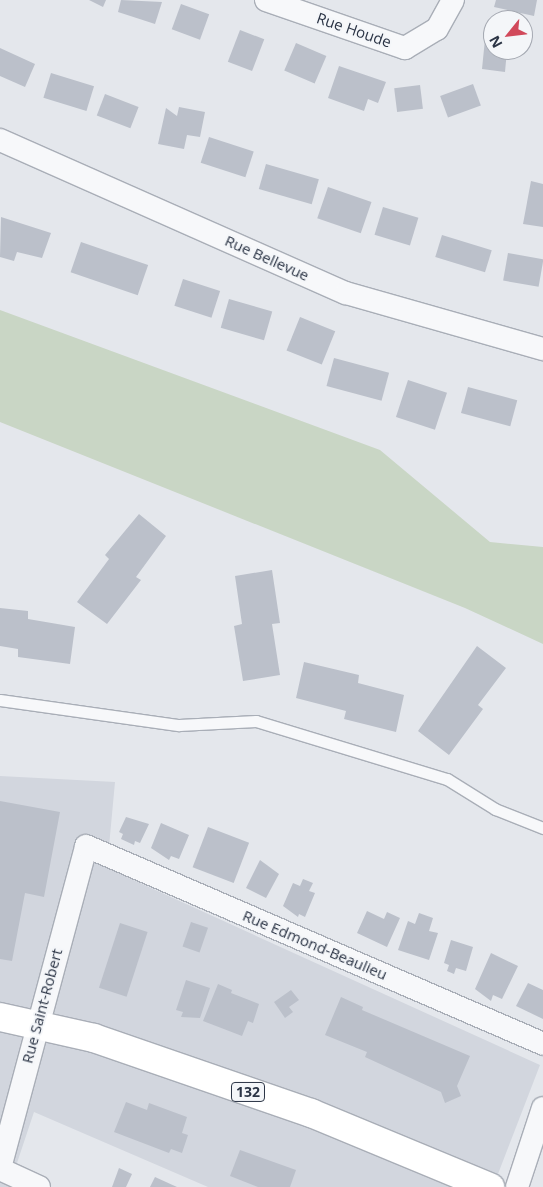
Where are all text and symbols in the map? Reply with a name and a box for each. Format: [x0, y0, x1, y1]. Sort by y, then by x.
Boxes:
street label: Rue Houde [314, 9, 394, 51]
north arrow [483, 10, 533, 60]
text: N [484, 32, 506, 52]
street label: Rue Bellevue [222, 231, 312, 285]
street label: Rue Edmond-Beaulieu [240, 906, 390, 984]
street label: Rue Saint-Robert [18, 947, 66, 1065]
road number: 132 [230, 1080, 266, 1104]

